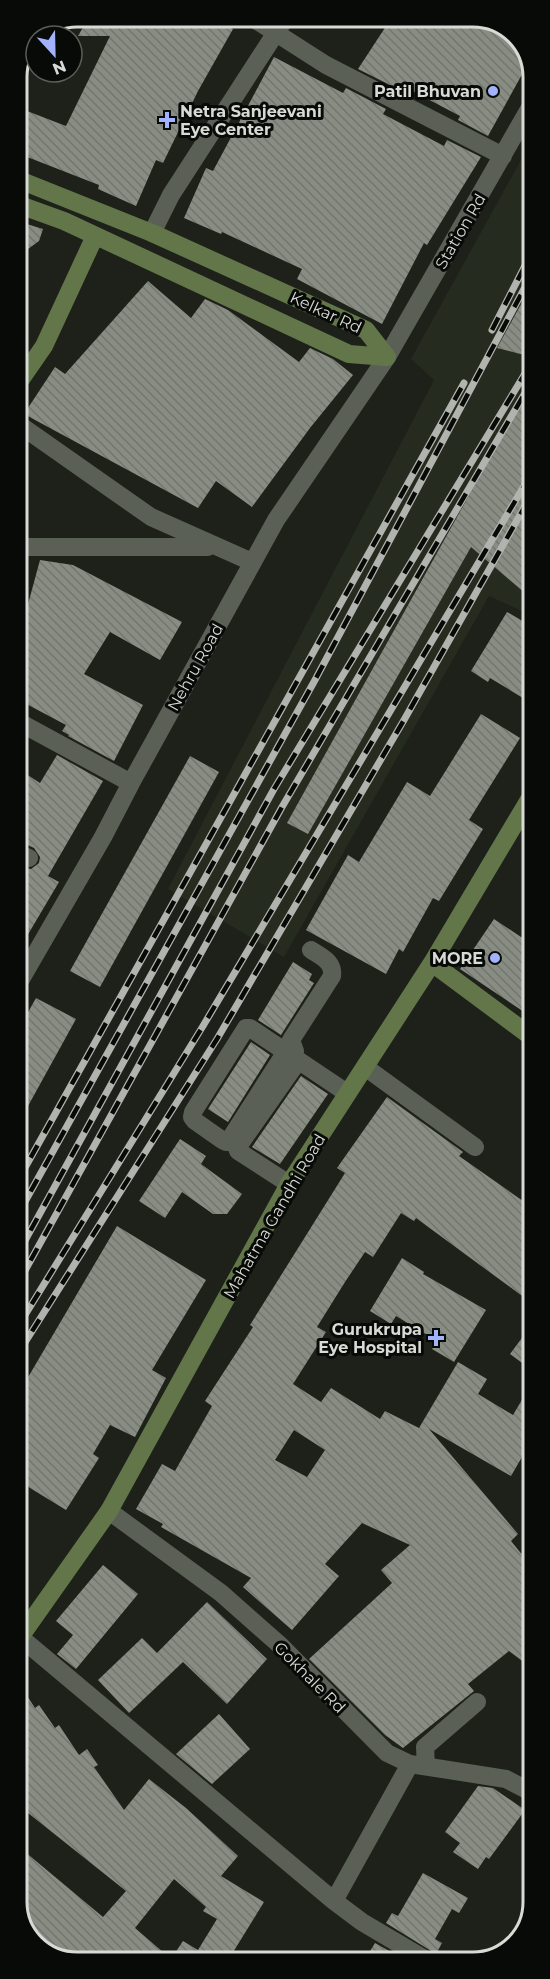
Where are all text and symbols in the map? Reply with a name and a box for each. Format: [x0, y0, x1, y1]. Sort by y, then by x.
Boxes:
north arrow [24, 24, 84, 84]
text: N [50, 56, 69, 79]
place label: Patil Bhuvan [374, 82, 481, 101]
marker: Patil Bhuvan [486, 84, 500, 98]
place label: Netra Sanjeevani Eye Center [180, 102, 322, 139]
marker: Netra Sanjeevani Eye Center [158, 111, 176, 129]
street label: Station Rd [431, 190, 490, 272]
street label: Kelkar Rd [287, 288, 365, 337]
street label: Nehru Road [164, 620, 227, 714]
place label: MORE [432, 949, 483, 968]
marker: MORE [488, 951, 502, 965]
street label: Mahatma Gandhi Road [220, 1131, 329, 1302]
place label: Gurukrupa Eye Hospital [318, 1320, 422, 1357]
marker: Gurukrupa Eye Hospital [427, 1329, 445, 1347]
street label: Gokhale Rd [270, 1638, 349, 1717]

